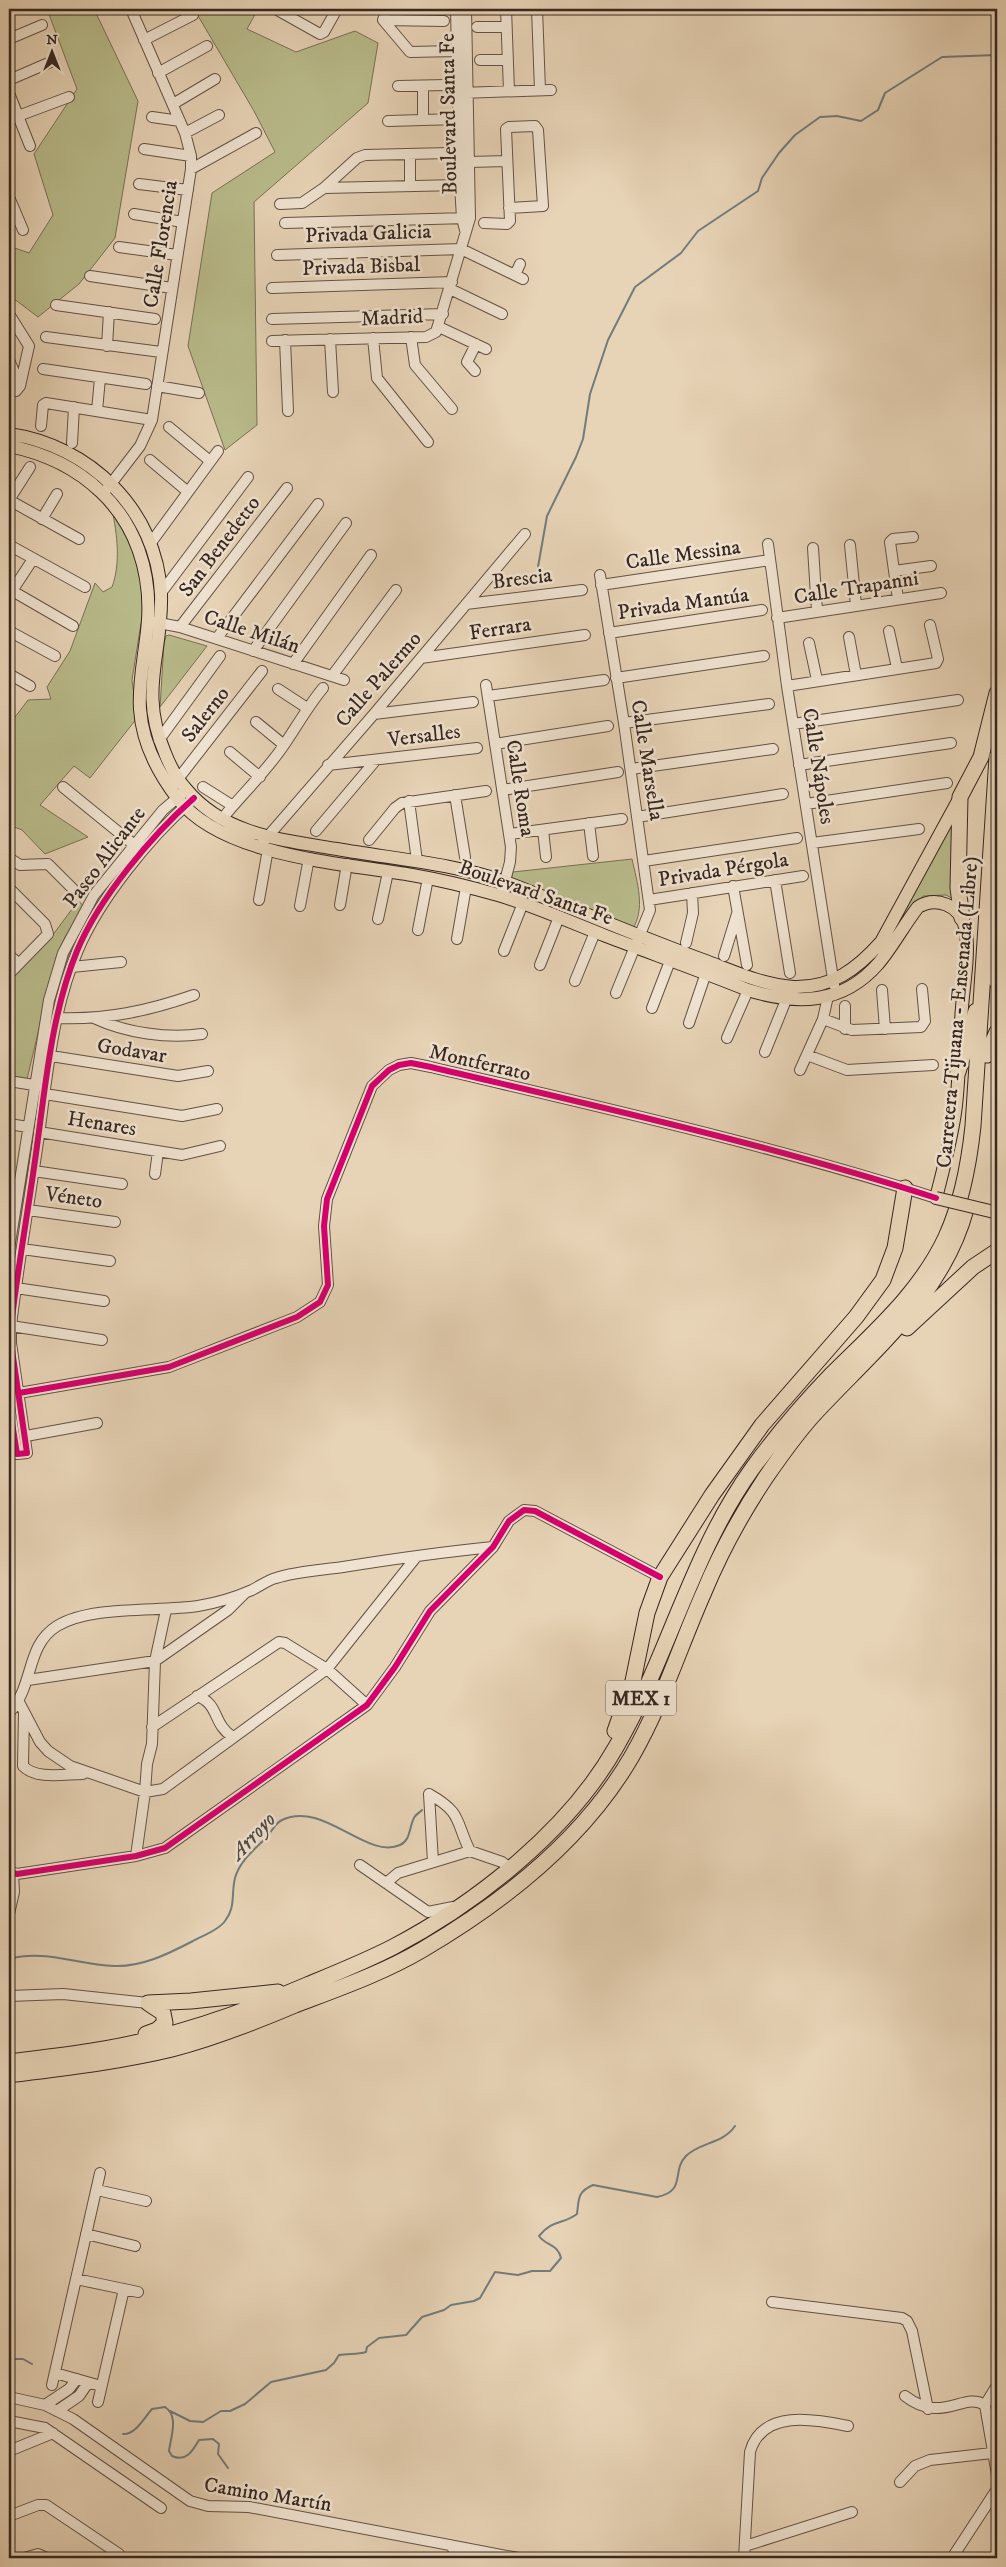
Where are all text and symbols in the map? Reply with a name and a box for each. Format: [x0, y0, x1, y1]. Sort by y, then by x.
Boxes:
north arrow [28, 28, 78, 78]
text: N [46, 31, 58, 49]
street label: Boulevard Santa Fe [435, 33, 463, 195]
street label: Calle Florencia [138, 179, 184, 310]
street label: Privada Galicia [305, 219, 432, 249]
street label: Privada Bisbal [302, 252, 421, 282]
street label: Madrid [360, 303, 424, 333]
street label: San Benedetto [173, 491, 266, 602]
street label: Calle Messina [624, 534, 742, 576]
street label: Brescia [491, 562, 554, 596]
street label: Calle Trapanni [792, 565, 920, 611]
street label: Privada Mantúa [616, 582, 751, 626]
street label: Calle Milán [200, 604, 303, 660]
street label: Ferrara [467, 611, 533, 647]
street label: Calle Palermo [330, 626, 427, 733]
street label: Salerno [176, 681, 236, 748]
street label: Calle Marsella [625, 698, 669, 822]
street label: Calle Nápoles [796, 706, 840, 826]
street label: Versalles [385, 719, 462, 753]
street label: Calle Roma [500, 738, 540, 838]
street label: Paseo Alicante [58, 801, 152, 914]
street label: Privada Pérgola [656, 847, 790, 893]
street label: Boulevard Santa Fe [455, 854, 617, 932]
street label: Carretera Tijuana - Ensenada (Libre) [931, 855, 985, 1169]
street label: Godavar [95, 1033, 169, 1069]
street label: Montferrato [426, 1039, 533, 1087]
street label: Henares [66, 1106, 138, 1142]
street label: Véneto [43, 1181, 104, 1215]
road number: MEX 1 [606, 1680, 676, 1716]
water label: Arroyo [222, 1807, 282, 1868]
street label: Camino Martín [202, 2472, 333, 2518]

